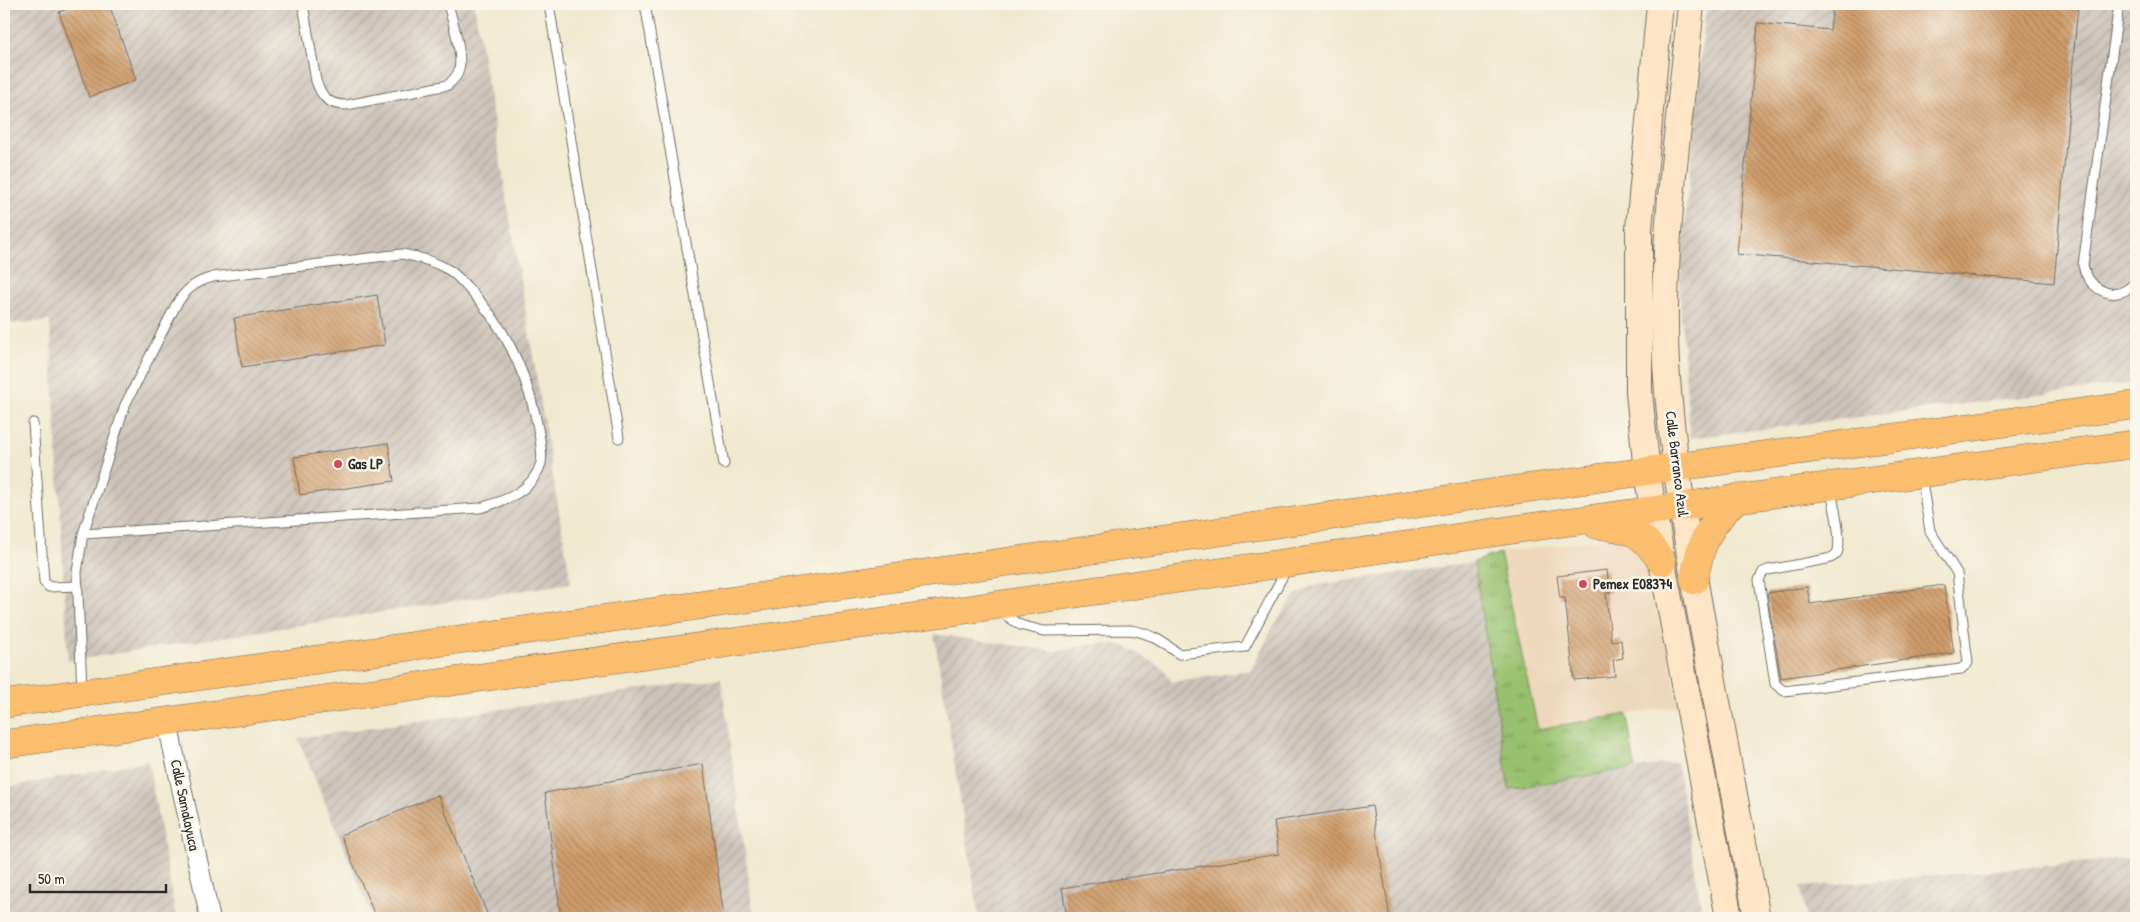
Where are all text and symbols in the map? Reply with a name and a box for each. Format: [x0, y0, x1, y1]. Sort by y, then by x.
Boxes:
street label: Calle Barranco Azul [1661, 410, 1694, 518]
place label: Gas LP [348, 453, 383, 474]
marker: Gas LP [332, 458, 344, 470]
place label: Pemex E08374 [1593, 573, 1673, 594]
marker: Pemex E08374 [1577, 578, 1589, 590]
street label: Calle Samalayuca [166, 757, 205, 853]
scale bar [30, 862, 166, 894]
text: 50 m [38, 868, 65, 889]

